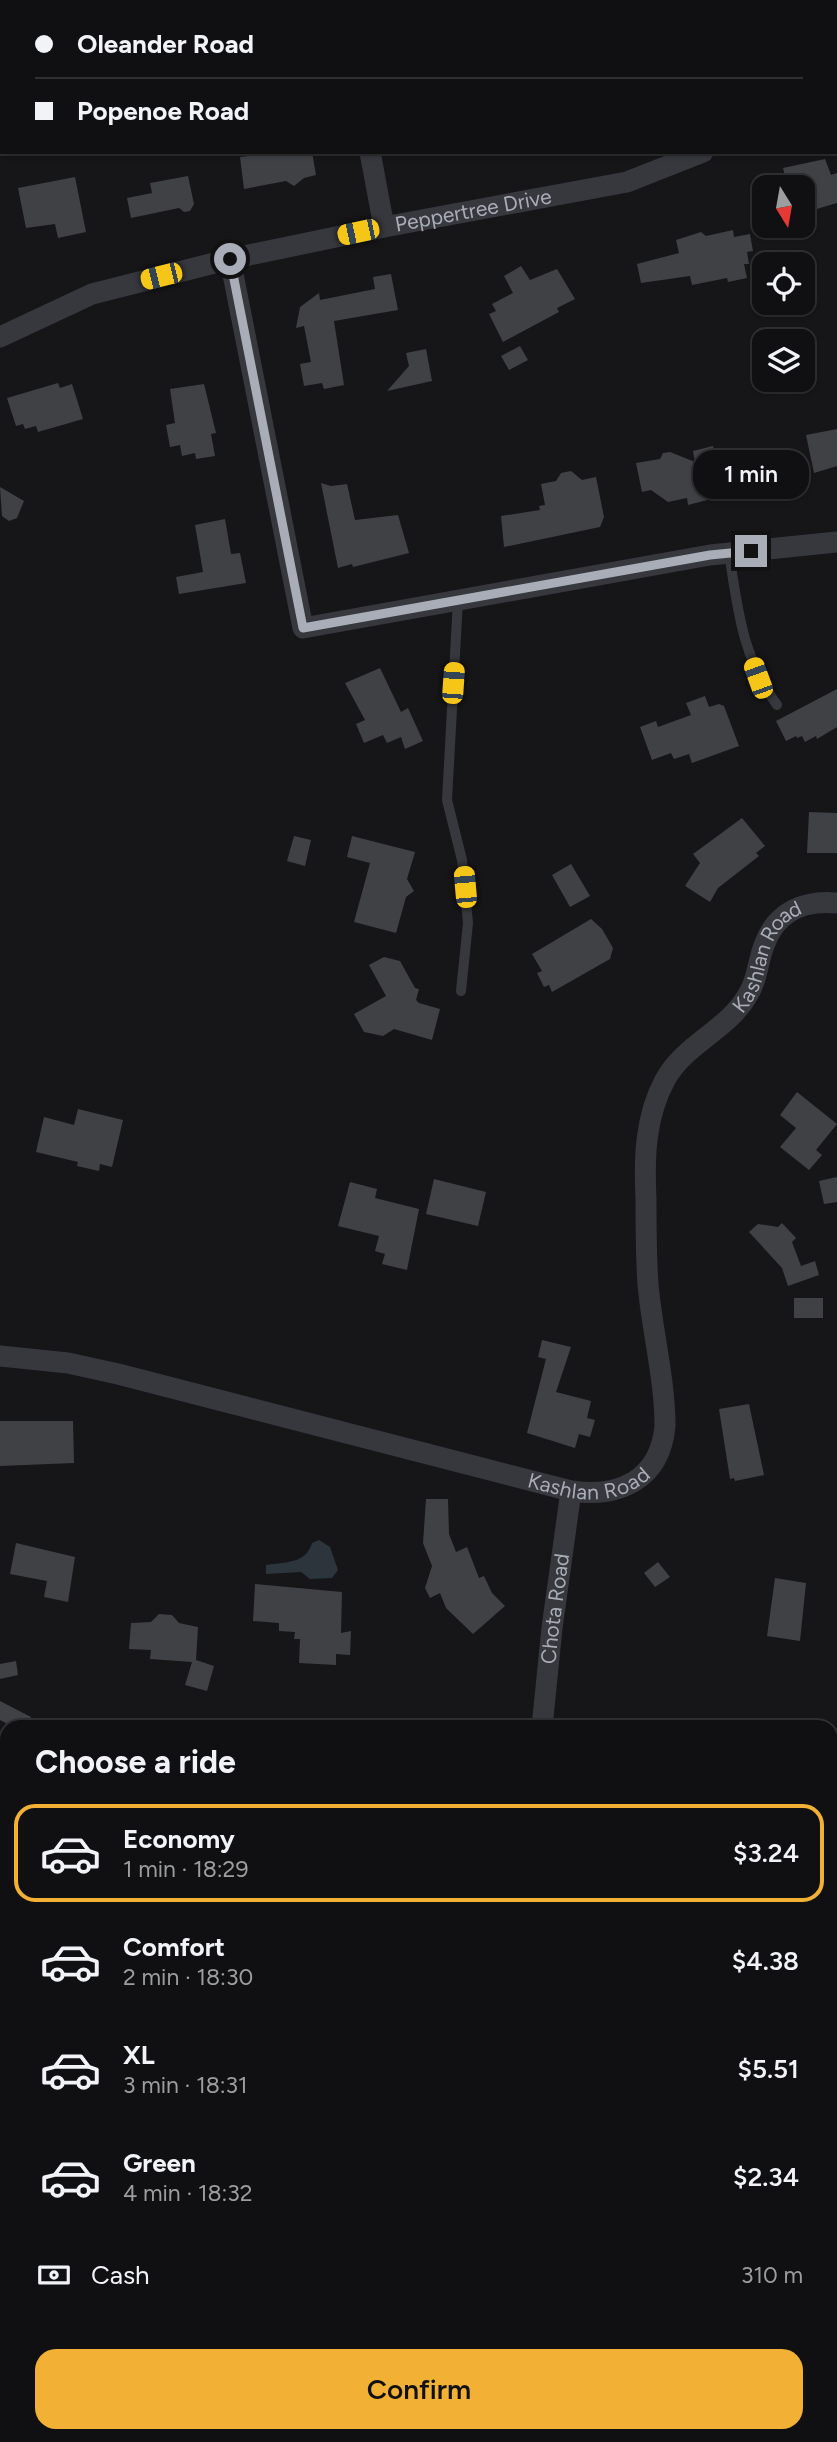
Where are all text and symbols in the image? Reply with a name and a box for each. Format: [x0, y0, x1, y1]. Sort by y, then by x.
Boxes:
text: Oleander Road [77, 28, 254, 60]
text: Popenoe Road [77, 95, 249, 127]
north arrow [752, 175, 816, 238]
map controls [752, 175, 815, 392]
street label: Peppertree Drive [393, 183, 553, 237]
car [336, 217, 381, 247]
route start [214, 243, 246, 275]
button: locate [752, 252, 815, 315]
car [139, 261, 184, 291]
button: layers [752, 329, 815, 392]
callout: 1 min [693, 449, 809, 498]
text: 1 min [724, 460, 778, 488]
route end [735, 535, 767, 567]
car [741, 655, 776, 701]
car [442, 661, 465, 705]
car [453, 865, 478, 909]
street label: Kashlan Road [727, 895, 805, 1018]
street label: Kashlan Road [525, 1462, 655, 1505]
street label: Chota Road [535, 1552, 574, 1665]
text: Choose a ride [35, 1743, 236, 1781]
icon: car [39, 1822, 102, 1885]
text: Economy [123, 1823, 235, 1855]
text: $3.24 [733, 1837, 799, 1869]
text: 1 min · 18:29 [123, 1855, 248, 1883]
icon: car [39, 1930, 102, 1993]
text: Comfort [123, 1931, 225, 1963]
text: $4.38 [732, 1945, 799, 1977]
text: 2 min · 18:30 [123, 1963, 253, 1991]
icon: car [39, 2038, 102, 2101]
text: XL [123, 2039, 155, 2071]
text: $5.51 [738, 2053, 799, 2085]
text: 3 min · 18:31 [123, 2071, 248, 2099]
icon: car [39, 2146, 102, 2209]
text: Green [123, 2147, 196, 2179]
text: $2.34 [733, 2161, 799, 2193]
text: 4 min · 18:32 [123, 2179, 253, 2207]
icon: cash [35, 2256, 73, 2294]
text: Cash [91, 2259, 150, 2291]
text: 310 m [741, 2261, 803, 2289]
button: Confirm [35, 2349, 803, 2429]

